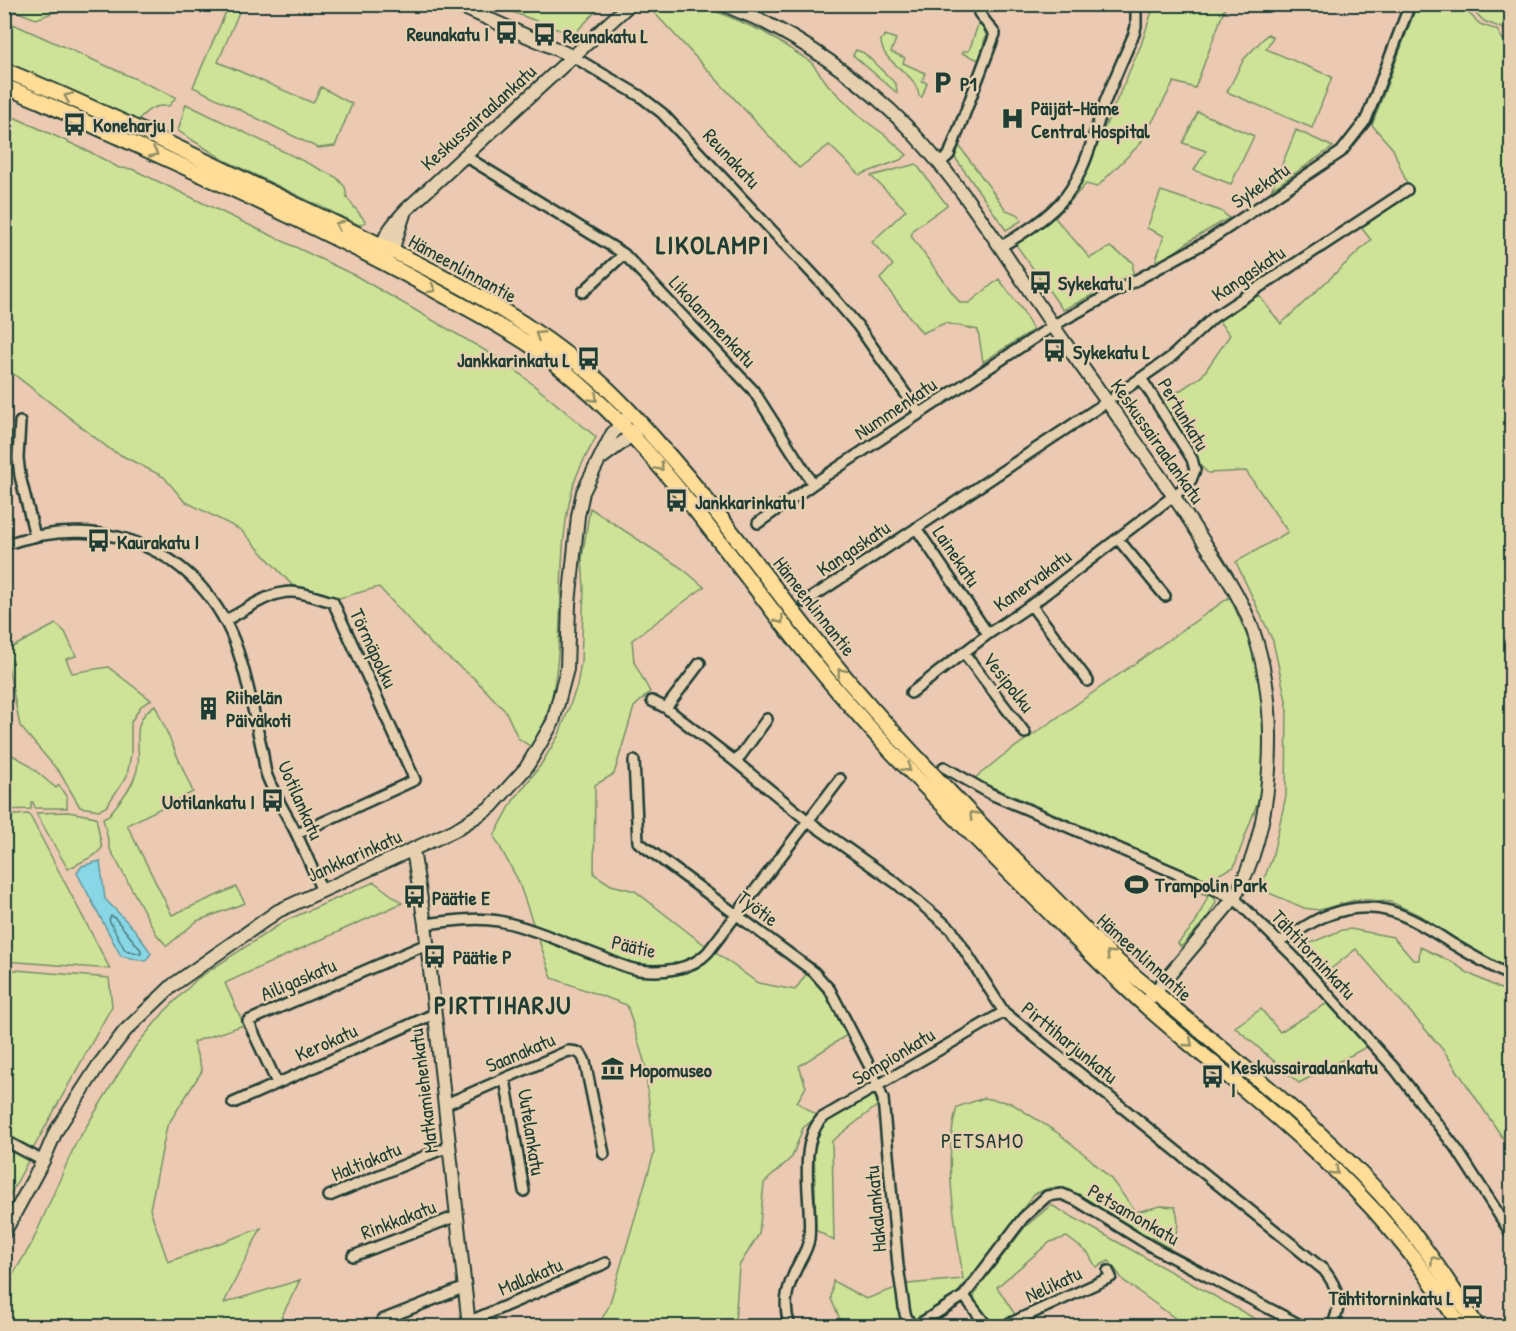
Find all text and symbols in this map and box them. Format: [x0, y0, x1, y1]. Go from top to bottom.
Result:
place label: Reunakatu I [407, 20, 489, 47]
bus stop icon: Reunakatu I [494, 20, 520, 46]
bus stop icon: Reunakatu L [532, 22, 558, 48]
place label: Reunakatu L [563, 22, 649, 49]
street label: Keskussairaalankatu [414, 58, 542, 176]
parking icon: P1 [929, 70, 955, 96]
place label: P1 [960, 70, 977, 97]
one-way arrow [63, 92, 74, 104]
place label: Päijät-Häme Central Hospital [1031, 94, 1150, 145]
hospital icon: Päijät-Häme Central Hospital [1000, 106, 1026, 132]
bus stop icon: Koneharju I [62, 111, 88, 137]
place label: Koneharju I [93, 111, 174, 138]
street label: Reunakatu [697, 122, 767, 194]
one-way arrow [147, 146, 158, 158]
street label: Sykekatu [1226, 156, 1294, 214]
one-way arrow [335, 221, 346, 233]
street label: Hämeenlinnantie [404, 227, 522, 309]
district label: LIKOLAMPI [656, 227, 770, 262]
street label: Kangaskatu [1206, 239, 1290, 307]
street label: Likolammenkatu [663, 269, 763, 373]
bus stop icon: Sykekatu I [1027, 269, 1053, 295]
place label: Sykekatu I [1058, 269, 1132, 297]
one-way arrow [426, 282, 436, 293]
one-way arrow [534, 331, 545, 342]
bus stop icon: Sykekatu L [1042, 338, 1068, 364]
place label: Sykekatu L [1073, 338, 1151, 366]
place label: Jankkarinkatu L [457, 346, 571, 373]
bus stop icon: Jankkarinkatu L [575, 346, 601, 372]
street label: Nummenkatu [849, 371, 941, 445]
street label: Keskussairaalankatu [1105, 373, 1211, 509]
street label: Pertunkatu [1152, 373, 1216, 455]
one-way arrow [587, 390, 598, 401]
one-way arrow [652, 460, 663, 471]
bus stop icon: Jankkarinkatu I [664, 488, 690, 514]
place label: Jankkarinkatu I [695, 488, 805, 515]
street label: Kangaskatu [811, 514, 895, 582]
street label: Lainekatu [927, 520, 987, 592]
bus stop icon: Kaurakatu I [86, 528, 112, 554]
place label: Kaurakatu I [117, 528, 199, 555]
street label: Kanervakatu [988, 543, 1076, 617]
street label: Hämeenlinnantie [767, 550, 863, 662]
street label: Törmäpolku [344, 604, 404, 692]
one-way arrow [773, 613, 784, 624]
street label: Vesipolku [977, 646, 1041, 718]
one-way arrow [838, 668, 849, 679]
place label: Riihelän Päiväkoti [226, 683, 292, 733]
building icon: Riihelän Päiväkoti [195, 695, 221, 721]
street label: Uotilankatu [272, 756, 330, 844]
one-way arrow [900, 761, 911, 771]
place label: Uotilankatu I [162, 788, 255, 815]
bus stop icon: Uotilankatu I [260, 788, 286, 814]
one-way arrow [970, 812, 981, 823]
street label: Jankkarinkatu [302, 822, 406, 888]
sports icon: Trampolin Park [1124, 871, 1150, 897]
place label: Trampolin Park [1154, 871, 1268, 899]
bus stop icon: Päätie E [401, 884, 427, 910]
place label: Päätie E [432, 884, 490, 911]
street label: Työtie [732, 884, 784, 932]
street label: Tähtitorninkatu [1266, 903, 1362, 1005]
street label: Hämeenlinnantie [1091, 907, 1199, 1007]
street label: Päätie [609, 928, 659, 964]
bus stop icon: Päätie P [422, 943, 448, 969]
place label: Päätie P [453, 943, 512, 970]
street label: Ailigaskatu [256, 951, 340, 1007]
one-way arrow [1106, 951, 1117, 962]
district label: PIRTTIHARJU [434, 987, 572, 1022]
street label: Pirttiharjunkatu [1016, 995, 1124, 1089]
street label: Kerokatu [291, 1016, 361, 1068]
street label: Sompionkatu [847, 1021, 939, 1091]
street label: Saanakatu [481, 1025, 559, 1079]
street label: Matkamiehenkatu [402, 1027, 444, 1155]
one-way arrow [1182, 1036, 1193, 1047]
place label: Keskussairaalankatu I [1231, 1053, 1379, 1103]
museum icon: Mopomuseo [599, 1056, 625, 1082]
place label: Mopomuseo [630, 1056, 712, 1084]
bus stop icon: Keskussairaalankatu I [1200, 1064, 1226, 1090]
street label: Uutelankatu [512, 1087, 552, 1177]
district label: PETSAMO [941, 1126, 1025, 1155]
street label: Haltiakatu [327, 1135, 405, 1187]
one-way arrow [1329, 1164, 1339, 1175]
street label: Hakalankatu [858, 1165, 892, 1253]
street label: Petsamonkatu [1083, 1177, 1185, 1251]
street label: Rinkkakatu [357, 1192, 439, 1246]
street label: Mallakatu [494, 1250, 566, 1302]
one-way arrow [1430, 1255, 1441, 1266]
street label: Nelikatu [1020, 1259, 1086, 1309]
place label: Tähtitorninkatu L [1328, 1284, 1455, 1311]
bus stop icon: Tähtitorninkatu L [1459, 1284, 1485, 1310]

